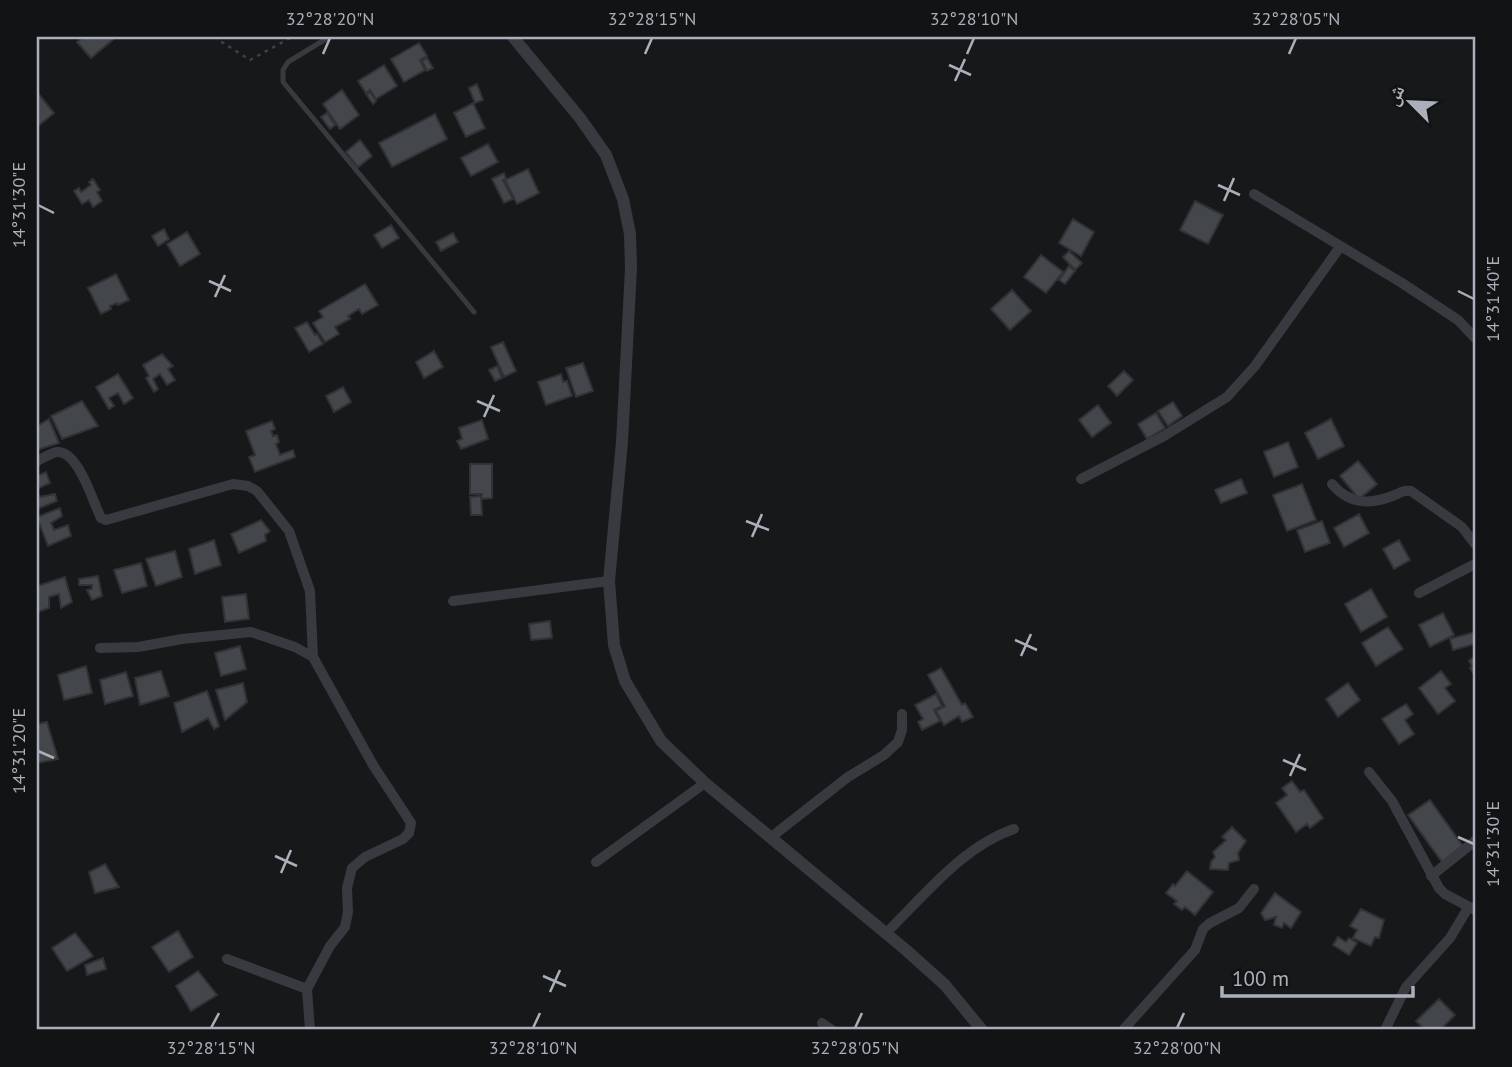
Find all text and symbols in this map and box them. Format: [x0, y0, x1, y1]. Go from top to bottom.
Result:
text: 32°28'20"N [286, 7, 374, 30]
text: 32°28'15"N [608, 7, 696, 30]
text: 32°28'10"N [930, 7, 1018, 30]
text: 32°28'05"N [1252, 7, 1340, 30]
north arrow [1376, 66, 1446, 136]
text: ش [1379, 81, 1410, 109]
text: 14°31'30"E [7, 162, 30, 248]
text: 14°31'40"E [1481, 256, 1504, 342]
text: 14°31'20"E [7, 708, 30, 794]
text: 14°31'30"E [1481, 801, 1504, 887]
scale bar [1222, 955, 1412, 999]
text: 100 m [1232, 965, 1289, 992]
text: 32°28'15"N [167, 1036, 255, 1059]
text: 32°28'10"N [489, 1036, 577, 1059]
text: 32°28'05"N [811, 1036, 899, 1059]
text: 32°28'00"N [1133, 1036, 1221, 1059]

